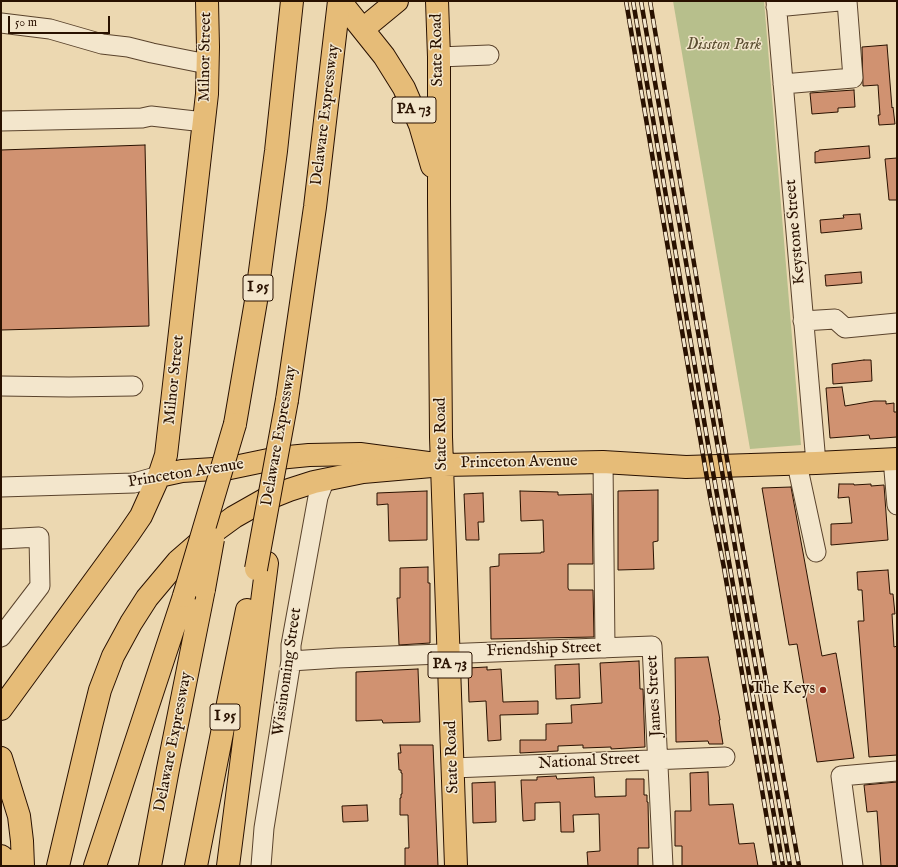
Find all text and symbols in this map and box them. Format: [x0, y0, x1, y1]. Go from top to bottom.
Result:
scale bar [10, 8, 112, 34]
street label: Milnor Street [196, 12, 216, 102]
street label: State Road [428, 13, 448, 87]
text: 50 m [15, 15, 37, 30]
park label: Disston Park [687, 36, 761, 56]
street label: Delaware Expressway [308, 43, 344, 187]
road number: PA 73 [392, 97, 436, 123]
street label: Keystone Street [782, 179, 810, 285]
road number: I 95 [243, 275, 273, 301]
street label: Milnor Street [161, 334, 189, 426]
street label: Delaware Expressway [258, 364, 302, 508]
street label: State Road [432, 397, 452, 471]
street label: Princeton Avenue [460, 452, 578, 474]
street label: Princeton Avenue [127, 455, 245, 493]
street label: Wissinoming Street [269, 607, 307, 737]
street label: Friendship Street [486, 638, 602, 662]
road number: PA 73 [428, 652, 472, 678]
street label: James Street [643, 655, 667, 737]
street label: Delaware Expressway [151, 670, 197, 814]
place label: The Keys [752, 680, 815, 700]
marker: The Keys [818, 685, 828, 695]
road number: I 95 [210, 704, 240, 730]
street label: State Road [442, 720, 464, 794]
street label: National Street [538, 750, 640, 774]

